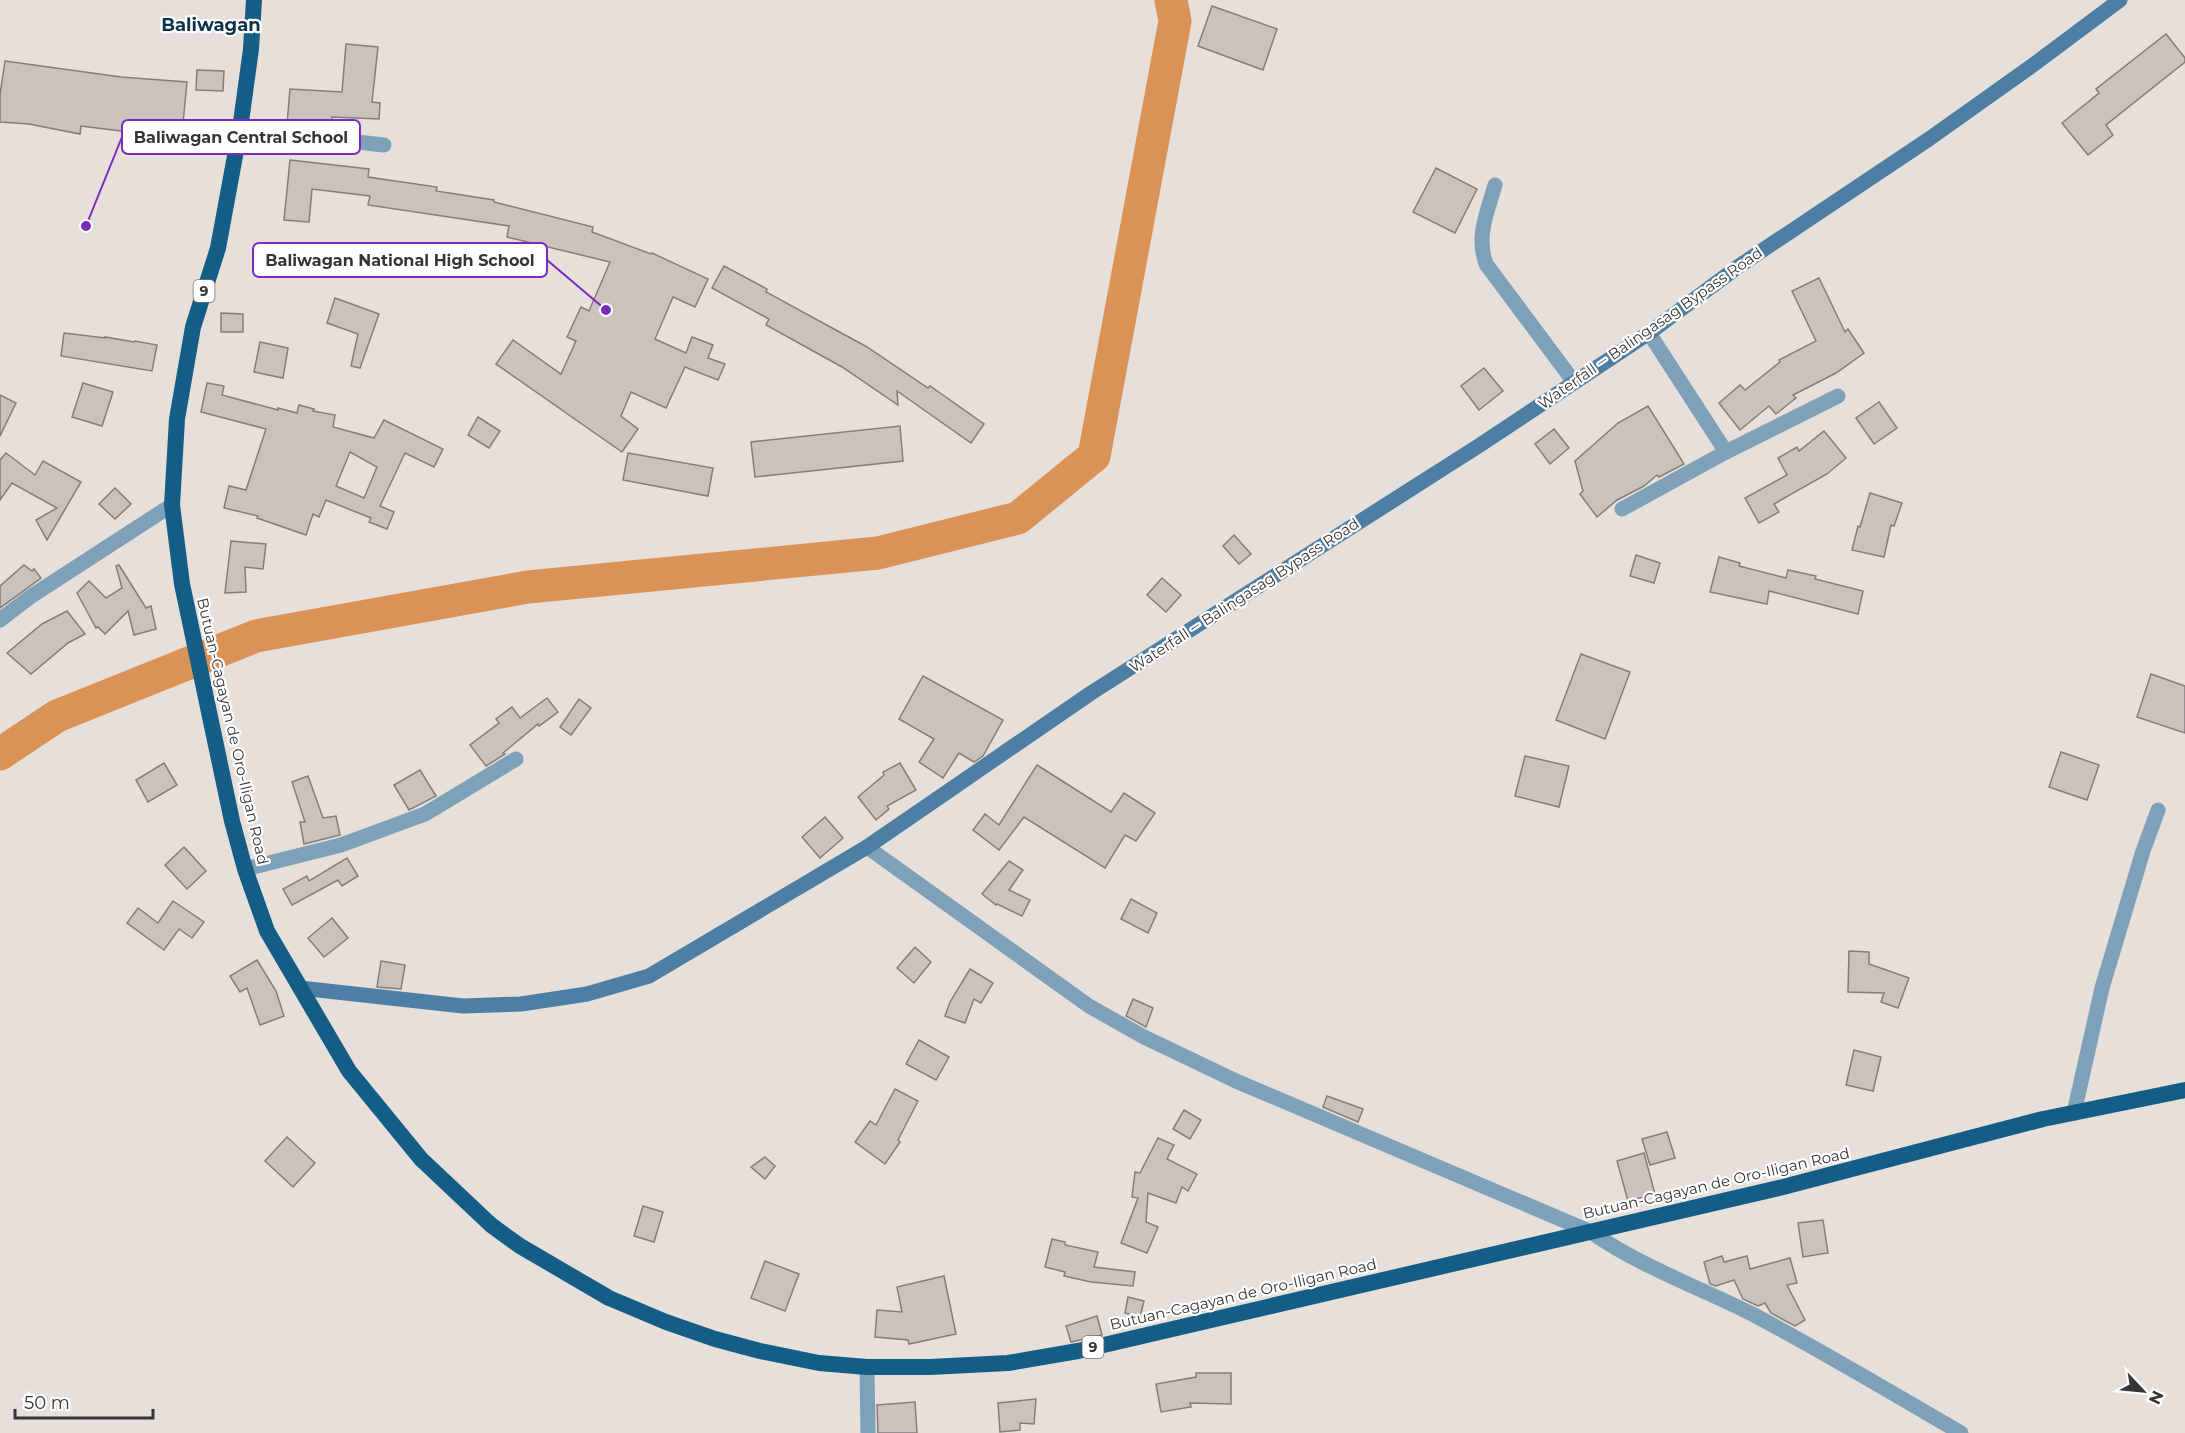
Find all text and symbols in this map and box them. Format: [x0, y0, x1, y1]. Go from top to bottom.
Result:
district label: Baliwagan [161, 14, 261, 36]
callout: Baliwagan Central School [122, 120, 360, 154]
text: Baliwagan Central School [134, 128, 348, 147]
callout: Baliwagan National High School [253, 243, 547, 277]
street label: Waterfall ‒ Balingasag Bypass Road [1534, 243, 1766, 413]
text: Baliwagan National High School [265, 251, 535, 270]
road number: 9 [194, 280, 214, 302]
street label: Waterfall ‒ Balingasag Bypass Road [1126, 514, 1362, 676]
street label: Butuan-Cagayan de Oro-Iligan Road [193, 596, 273, 866]
street label: Butuan-Cagayan de Oro-Iligan Road [1581, 1143, 1851, 1223]
street label: Butuan-Cagayan de Oro-Iligan Road [1108, 1254, 1378, 1334]
road number: 9 [1082, 1336, 1104, 1358]
north arrow [2113, 1361, 2173, 1421]
scale bar [15, 1382, 153, 1420]
text: N [2145, 1387, 2167, 1407]
text: 50 m [24, 1392, 70, 1414]

